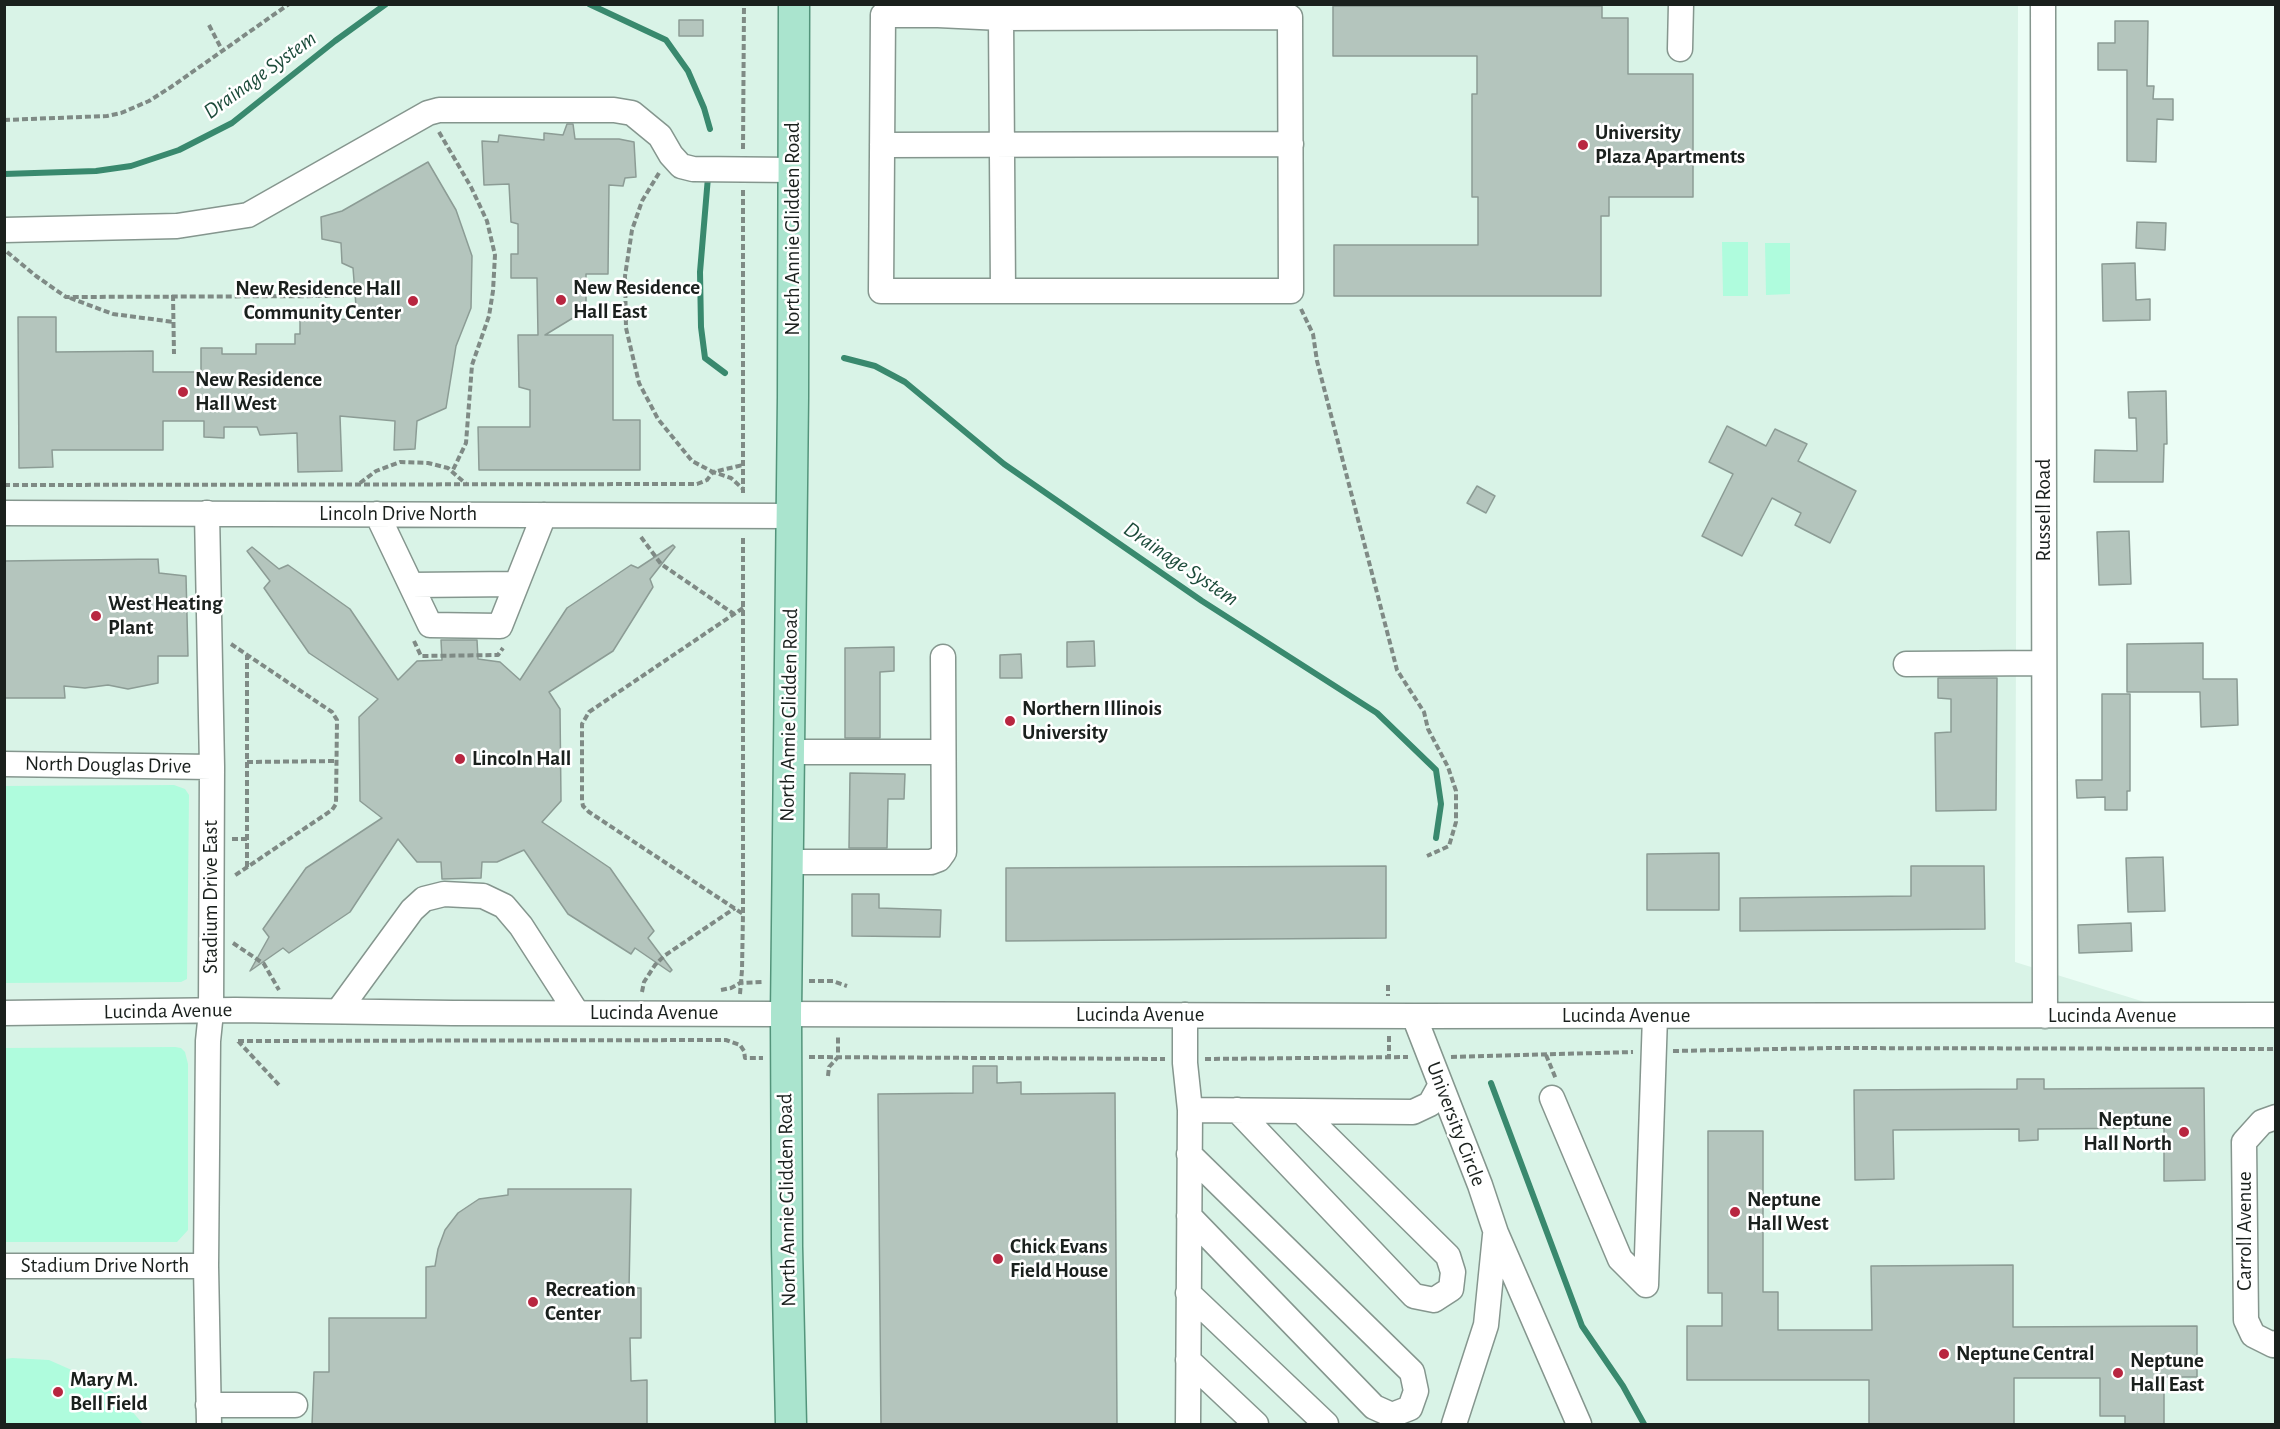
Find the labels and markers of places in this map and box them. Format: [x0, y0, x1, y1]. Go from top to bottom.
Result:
place label: University Plaza Apartments [1595, 120, 1745, 170]
marker: University Plaza Apartments [1576, 138, 1590, 152]
place label: New Residence Hall East [573, 275, 700, 325]
place label: New Residence Hall Community Center [235, 276, 401, 326]
marker: New Residence Hall East [554, 293, 568, 307]
marker: New Residence Hall Community Center [406, 294, 420, 308]
place label: New Residence Hall West [195, 367, 322, 417]
marker: New Residence Hall West [176, 385, 190, 399]
place label: West Heating Plant [108, 591, 223, 641]
marker: West Heating Plant [89, 609, 103, 623]
place label: Northern Illinois University [1022, 696, 1162, 746]
marker: Northern Illinois University [1003, 714, 1017, 728]
place label: Lincoln Hall [472, 746, 571, 772]
marker: Lincoln Hall [453, 752, 467, 766]
place label: Neptune Hall North [2083, 1107, 2172, 1157]
marker: Neptune Hall North [2177, 1125, 2191, 1139]
place label: Neptune Hall West [1747, 1187, 1829, 1237]
marker: Neptune Hall West [1728, 1205, 1742, 1219]
place label: Chick Evans Field House [1010, 1234, 1108, 1284]
marker: Chick Evans Field House [991, 1252, 1005, 1266]
place label: Recreation Center [545, 1277, 636, 1327]
marker: Recreation Center [526, 1295, 540, 1309]
place label: Neptune Central [1956, 1341, 2094, 1367]
marker: Neptune Central [1937, 1347, 1951, 1361]
place label: Neptune Hall East [2130, 1348, 2204, 1398]
marker: Neptune Hall East [2111, 1366, 2125, 1380]
place label: Mary M. Bell Field [70, 1367, 148, 1417]
marker: Mary M. Bell Field [51, 1385, 65, 1399]

